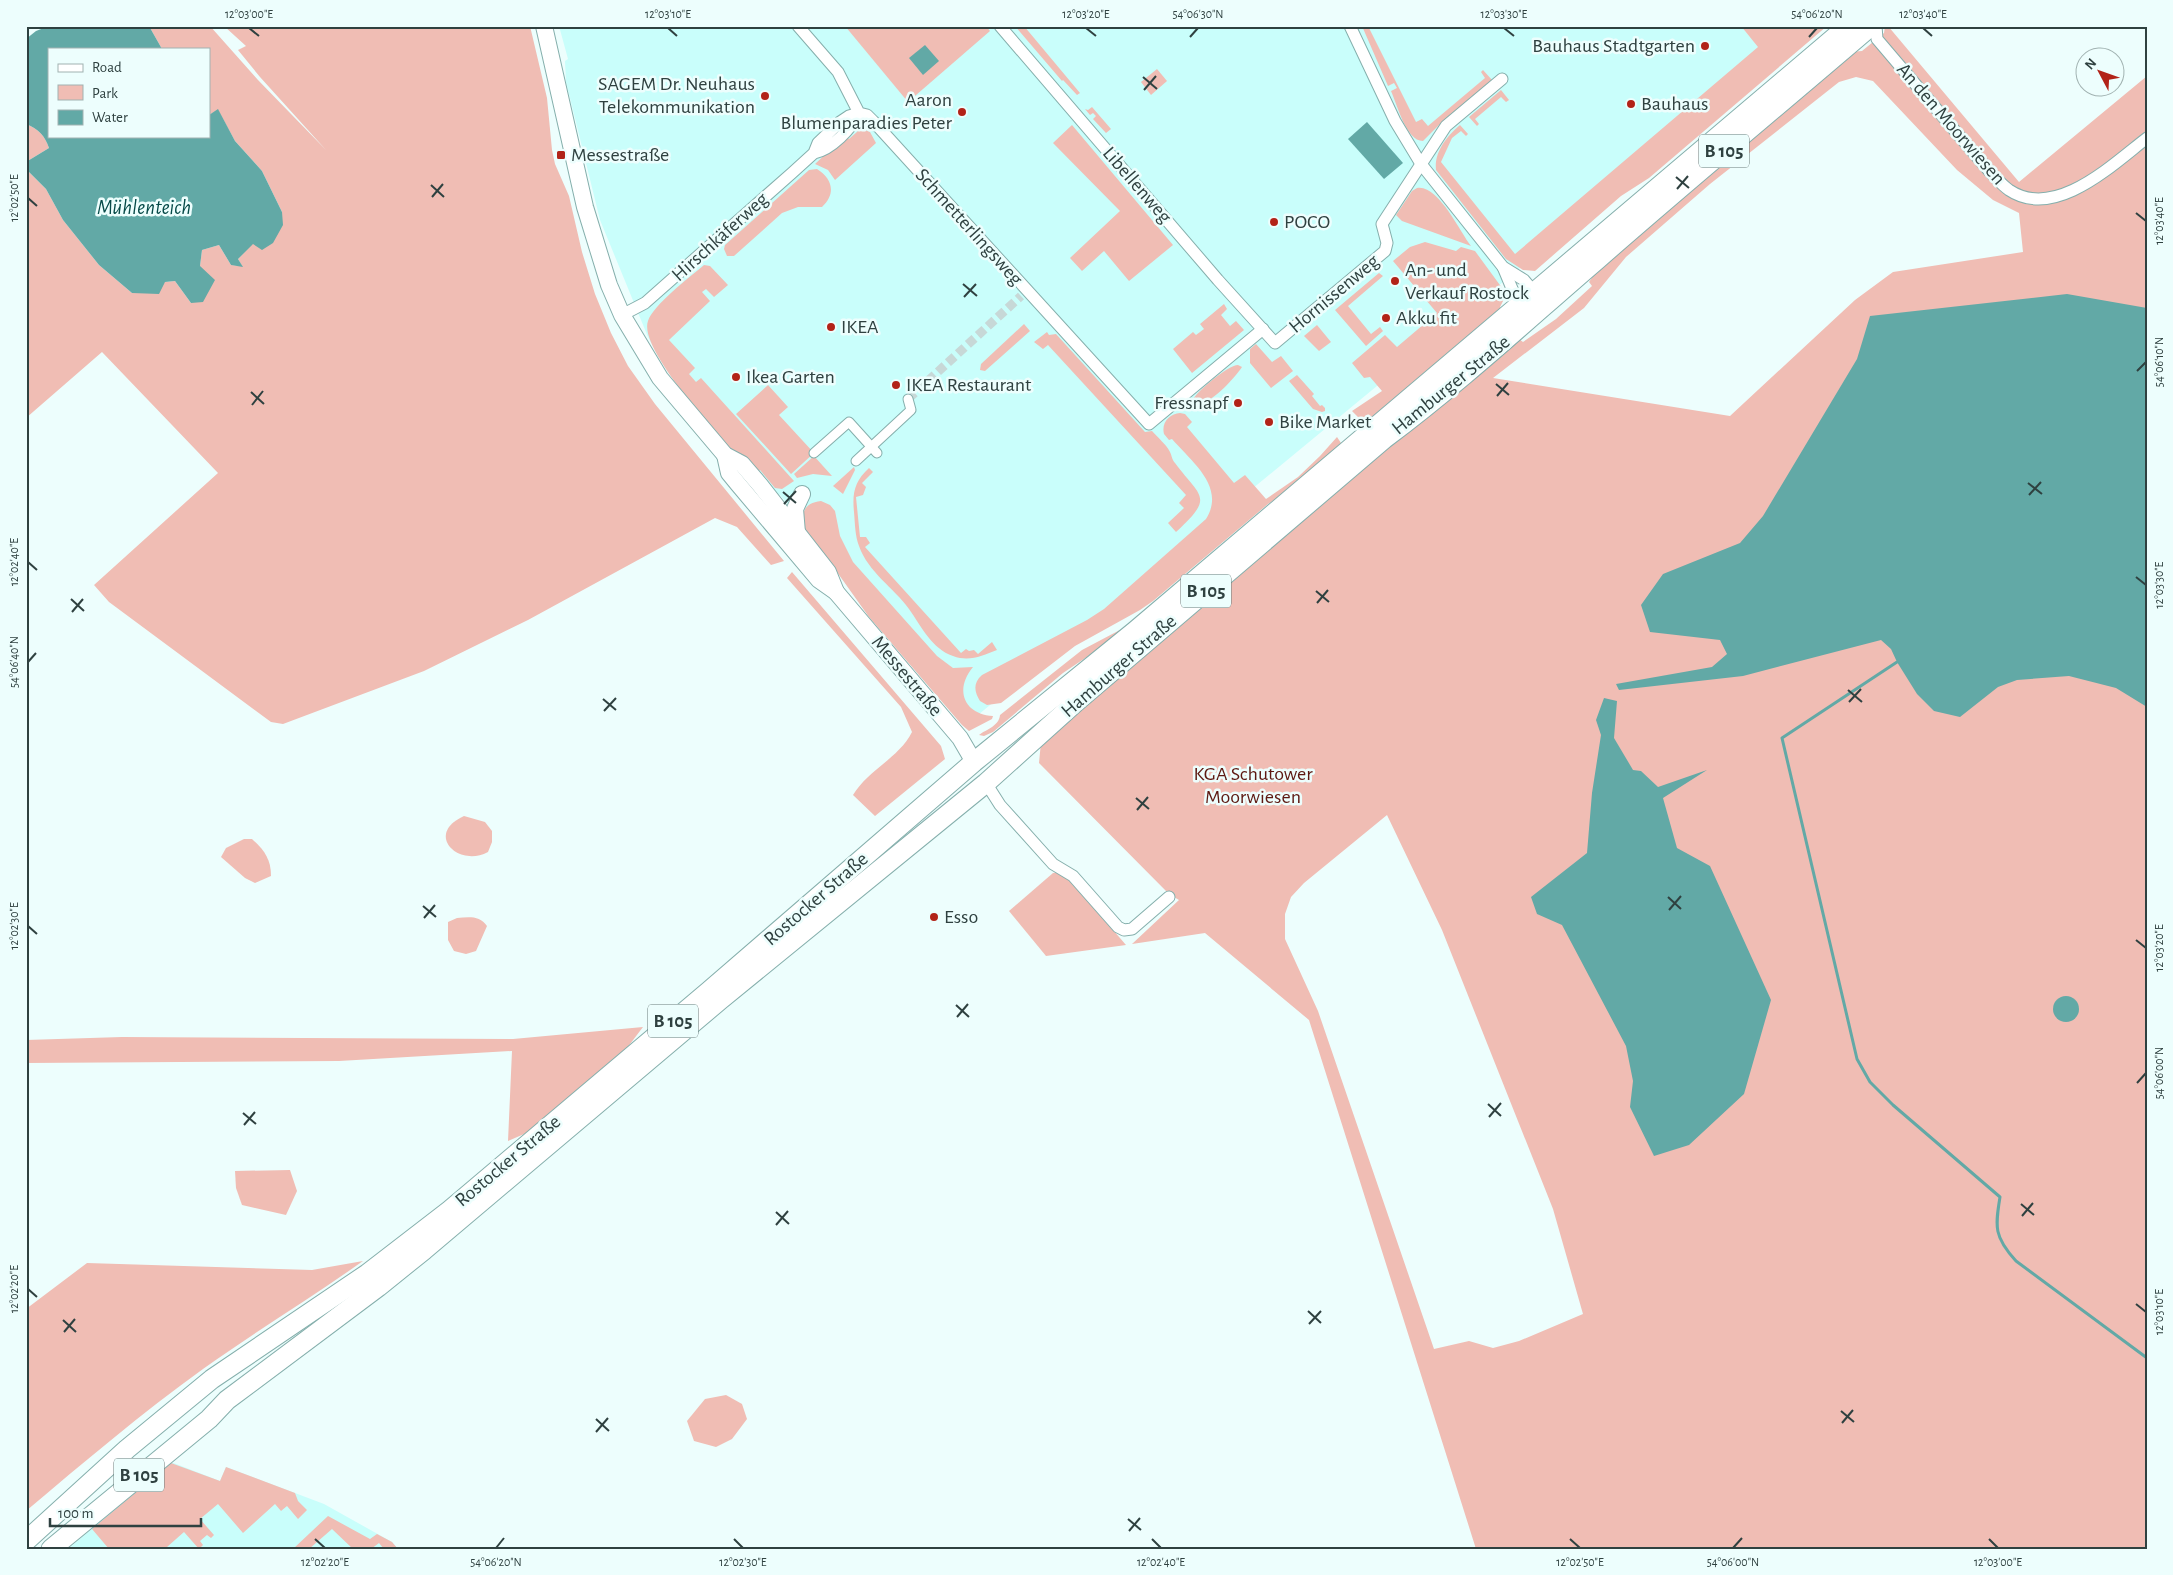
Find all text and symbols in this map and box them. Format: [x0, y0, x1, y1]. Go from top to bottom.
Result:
text: 12°03'00"E [225, 8, 273, 20]
text: 12°03'10"E [645, 8, 691, 20]
text: 12°03'20"E [1062, 8, 1110, 20]
text: 54°06'30"N [1172, 8, 1224, 20]
text: 12°03'30"E [1481, 8, 1528, 20]
text: 54°06'20"N [1791, 8, 1843, 20]
text: 12°03'40"E [1899, 8, 1947, 20]
place label: Bauhaus Stadtgarten [1532, 36, 1695, 56]
marker: Bauhaus Stadtgarten [1699, 40, 1711, 52]
legend [48, 48, 210, 138]
north arrow [2076, 48, 2126, 98]
text: N [2082, 56, 2099, 72]
street label: An den Moorwiesen [1893, 59, 2009, 189]
text: Road [92, 60, 122, 75]
place label: SAGEM Dr. Neuhaus Telekommunikation [598, 74, 755, 117]
text: Park [92, 86, 118, 101]
marker: SAGEM Dr. Neuhaus Telekommunikation [759, 90, 771, 102]
place label: Aaron Blumenparadies Peter [780, 90, 953, 133]
place label: Bauhaus [1641, 94, 1708, 114]
marker: Bauhaus [1625, 98, 1637, 110]
marker: Aaron Blumenparadies Peter [956, 106, 968, 118]
text: Water [92, 110, 128, 125]
road number: B 105 [1699, 134, 1749, 168]
street label: Libellenweg [1099, 143, 1175, 227]
place label: Messestraße [571, 145, 669, 165]
marker: Messestraße [555, 149, 567, 161]
street label: Schmetterlingsweg [912, 165, 1027, 289]
text: 12°02'50"E [8, 174, 20, 222]
street label: Hirschkäferweg [668, 189, 772, 285]
water label: Mühlenteich [97, 197, 191, 218]
text: 12°03'40"E [2153, 197, 2165, 245]
place label: POCO [1284, 212, 1330, 232]
marker: POCO [1268, 216, 1280, 228]
street label: Hornissenweg [1285, 251, 1383, 337]
place label: An- und Verkauf Rostock [1405, 260, 1529, 303]
marker: An- und Verkauf Rostock [1389, 275, 1401, 287]
place label: Akku fit [1396, 308, 1457, 328]
marker: Akku fit [1380, 312, 1392, 324]
place label: IKEA [841, 317, 879, 337]
marker: IKEA [825, 321, 837, 333]
street label: Hamburger Straße [1388, 331, 1514, 439]
text: 54°06'10"N [2153, 337, 2165, 387]
place label: Ikea Garten [746, 367, 835, 387]
marker: Ikea Garten [730, 371, 742, 383]
place label: IKEA Restaurant [906, 375, 1032, 395]
marker: IKEA Restaurant [890, 379, 902, 391]
place label: Fressnapf [1154, 393, 1229, 413]
marker: Fressnapf [1232, 397, 1244, 409]
place label: Bike Market [1279, 412, 1372, 432]
marker: Bike Market [1263, 416, 1275, 428]
text: 12°02'40"E [8, 538, 20, 586]
text: 12°03'30"E [2153, 561, 2165, 608]
road number: B 105 [1181, 574, 1231, 608]
street label: Hamburger Straße [1058, 611, 1180, 721]
street label: Messestraße [868, 632, 946, 720]
text: 54°06'40"N [8, 636, 20, 688]
park label: KGA Schutower Moorwiesen [1193, 764, 1313, 807]
street label: Rostocker Straße [760, 849, 872, 949]
text: 12°02'30"E [8, 902, 20, 950]
place label: Esso [944, 907, 978, 927]
marker: Esso [928, 911, 940, 923]
text: 12°03'20"E [2153, 924, 2165, 972]
road number: B 105 [648, 1004, 698, 1038]
text: 54°06'00"N [2153, 1047, 2165, 1099]
street label: Rostocker Straße [452, 1111, 564, 1211]
text: 12°02'20"E [8, 1265, 20, 1313]
text: 12°03'10"E [2153, 1289, 2165, 1335]
road number: B 105 [114, 1458, 164, 1492]
scale bar [50, 1495, 201, 1527]
text: 100 m [58, 1506, 93, 1521]
text: 12°02'20"E [301, 1556, 349, 1568]
text: 54°06'20"N [470, 1556, 522, 1568]
text: 12°02'30"E [719, 1556, 767, 1568]
text: 12°02'40"E [1137, 1556, 1185, 1568]
text: 12°02'50"E [1556, 1556, 1604, 1568]
text: 54°06'00"N [1707, 1556, 1759, 1568]
text: 12°03'00"E [1974, 1556, 2022, 1568]

